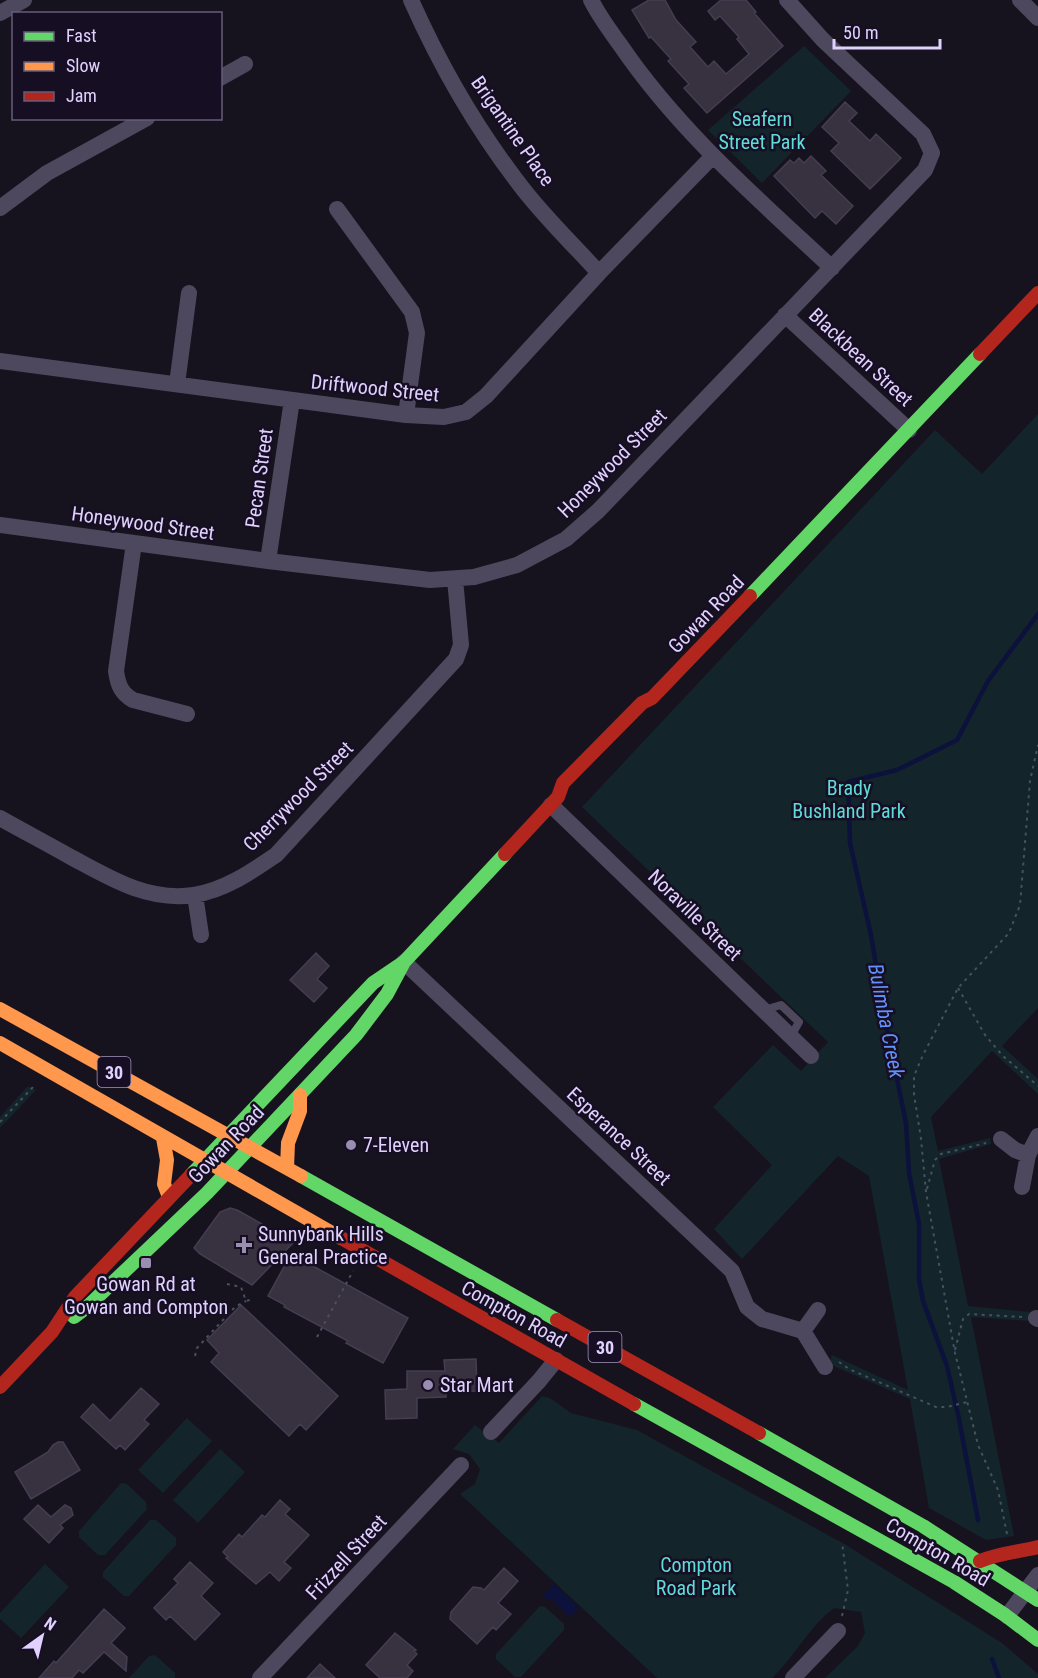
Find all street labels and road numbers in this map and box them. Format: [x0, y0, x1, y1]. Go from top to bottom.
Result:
street label: Brigantine Place [466, 71, 560, 191]
street label: Blackbean Street [804, 303, 918, 411]
street label: Driftwood Street [310, 369, 440, 407]
street label: Honeywood Street [553, 403, 672, 522]
street label: Pecan Street [240, 427, 278, 529]
street label: Honeywood Street [70, 501, 216, 545]
street label: Gowan Road [663, 570, 749, 658]
street label: Cherrywood Street [238, 736, 358, 856]
street label: Noraville Street [643, 864, 747, 966]
road number: 30 [98, 1057, 130, 1087]
street label: Esperance Street [562, 1082, 676, 1190]
street label: Gowan Road [183, 1100, 269, 1188]
street label: Compton Road [457, 1275, 571, 1353]
road number: 30 [588, 1332, 622, 1362]
street label: Frizzell Street [301, 1509, 391, 1604]
street label: Compton Road [882, 1512, 994, 1592]

